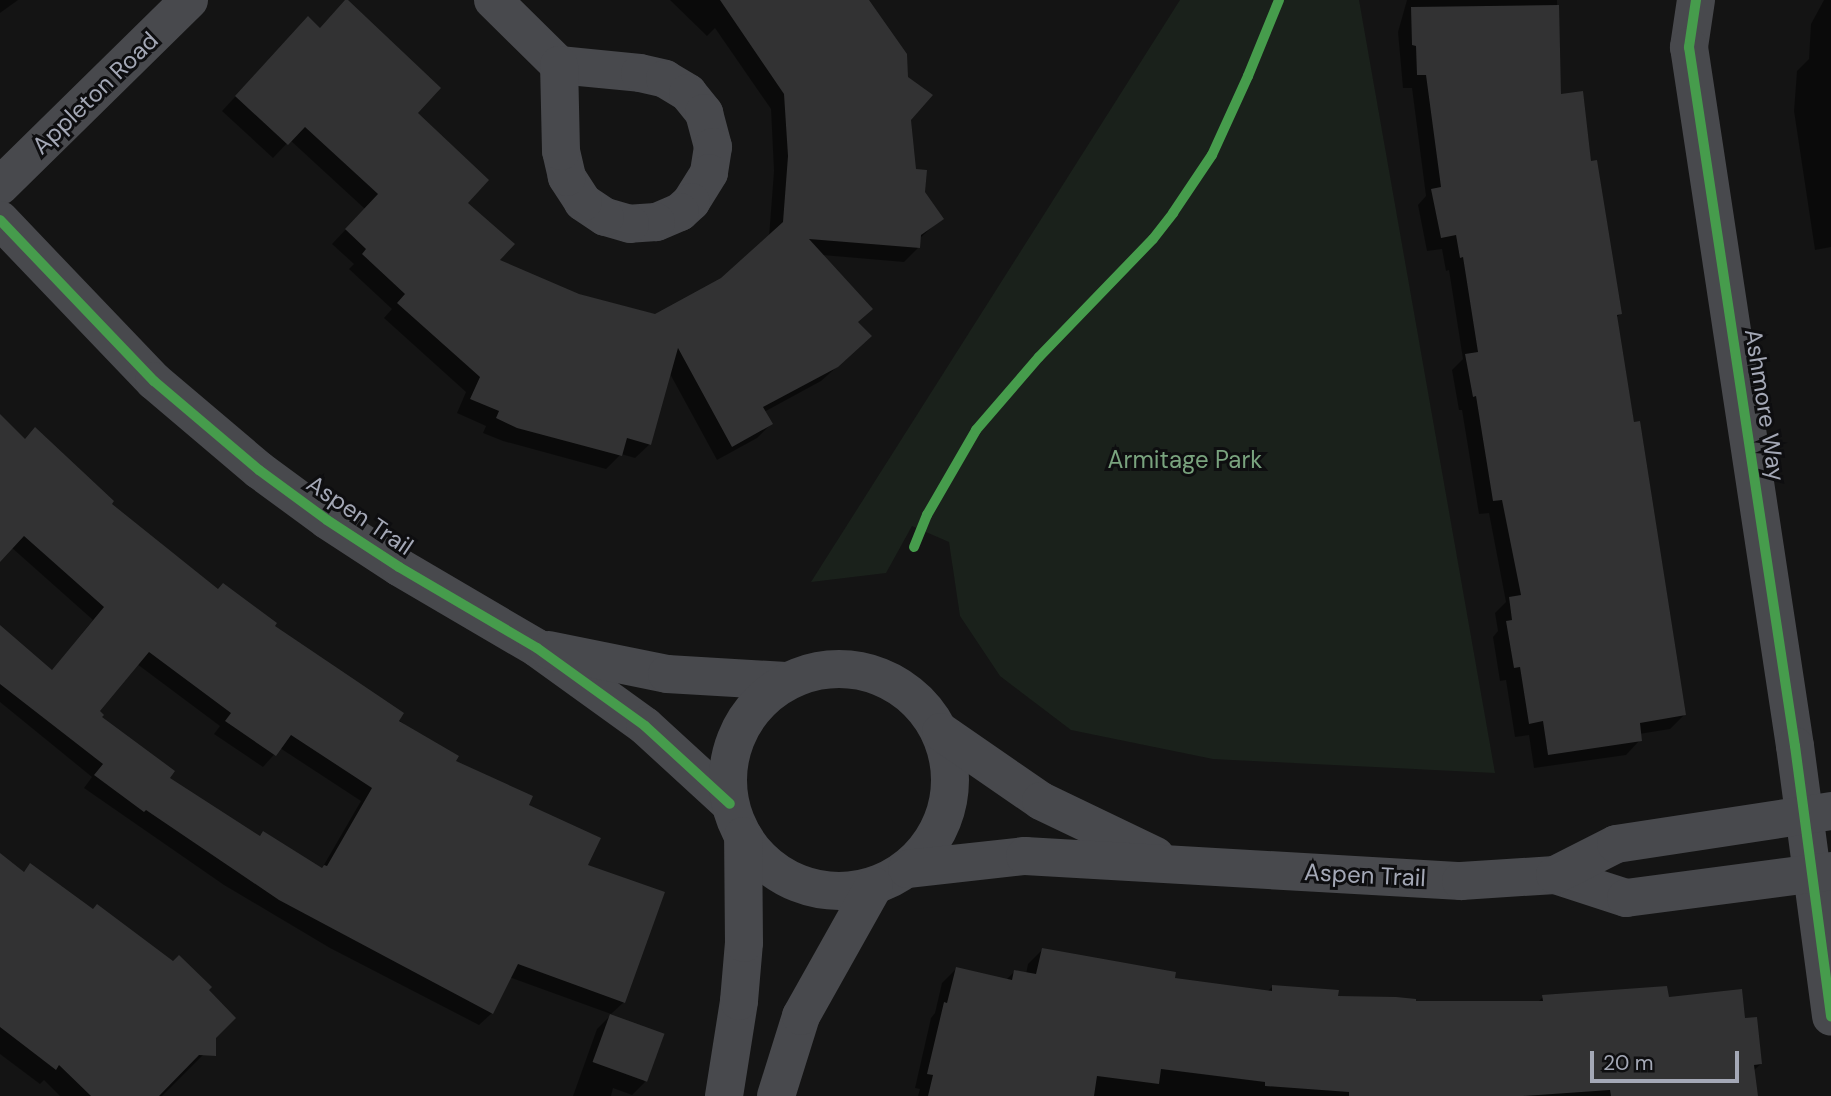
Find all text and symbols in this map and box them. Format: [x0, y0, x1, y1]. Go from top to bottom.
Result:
street label: Appleton Road [26, 26, 164, 160]
street label: Ashmore Way [1739, 327, 1791, 483]
park label: Armitage Park [1108, 446, 1262, 474]
street label: Aspen Trail [301, 469, 419, 561]
street label: Aspen Trail [1303, 857, 1427, 893]
scale bar [1593, 1036, 1742, 1080]
text: 20 m [1603, 1049, 1654, 1077]

